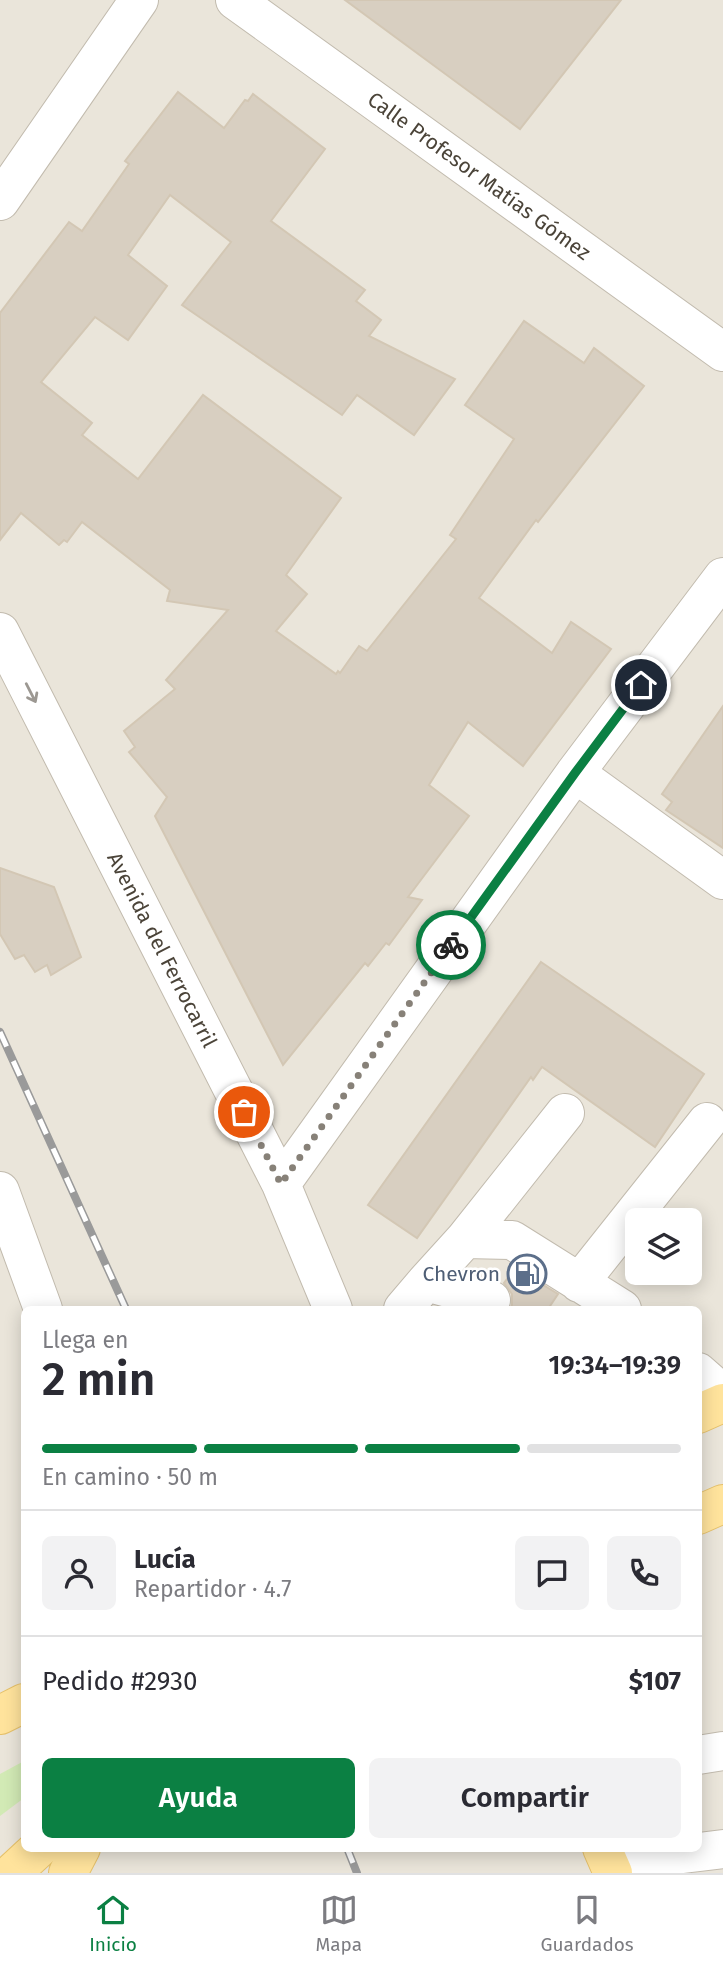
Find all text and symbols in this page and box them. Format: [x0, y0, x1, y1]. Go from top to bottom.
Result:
street label: Calle Profesor Matías Gómez [362, 86, 596, 266]
pin [611, 655, 671, 715]
icon: home [622, 666, 660, 704]
one-way arrow [24, 682, 38, 703]
street label: Avenida del Ferrocarril [101, 848, 223, 1052]
courier [416, 910, 486, 980]
icon: bike [432, 926, 470, 964]
pin [214, 1082, 274, 1142]
icon: bag [225, 1093, 263, 1131]
map controls [625, 1208, 702, 1285]
button: layers [625, 1208, 702, 1285]
fuel station icon: Chevron [506, 1253, 548, 1295]
place label: Chevron [422, 1261, 500, 1287]
text: Llega en [42, 1326, 128, 1354]
text: 19:34–19:39 [548, 1350, 681, 1381]
text: 2 min [42, 1352, 155, 1407]
text: En camino · 50 m [42, 1463, 218, 1491]
button: person [42, 1536, 116, 1610]
button: chat [515, 1536, 589, 1610]
button: phone [607, 1536, 681, 1610]
text: Lucía [134, 1544, 196, 1575]
text: Repartidor · 4.7 [134, 1575, 291, 1603]
text: Pedido #2930 [42, 1666, 197, 1697]
text: $107 [629, 1666, 681, 1697]
button: Ayuda [42, 1758, 355, 1838]
button: Compartir [369, 1758, 681, 1838]
tab: Inicio [89, 1891, 137, 1956]
tab: Mapa [315, 1891, 362, 1956]
tab: Guardados [541, 1891, 634, 1956]

